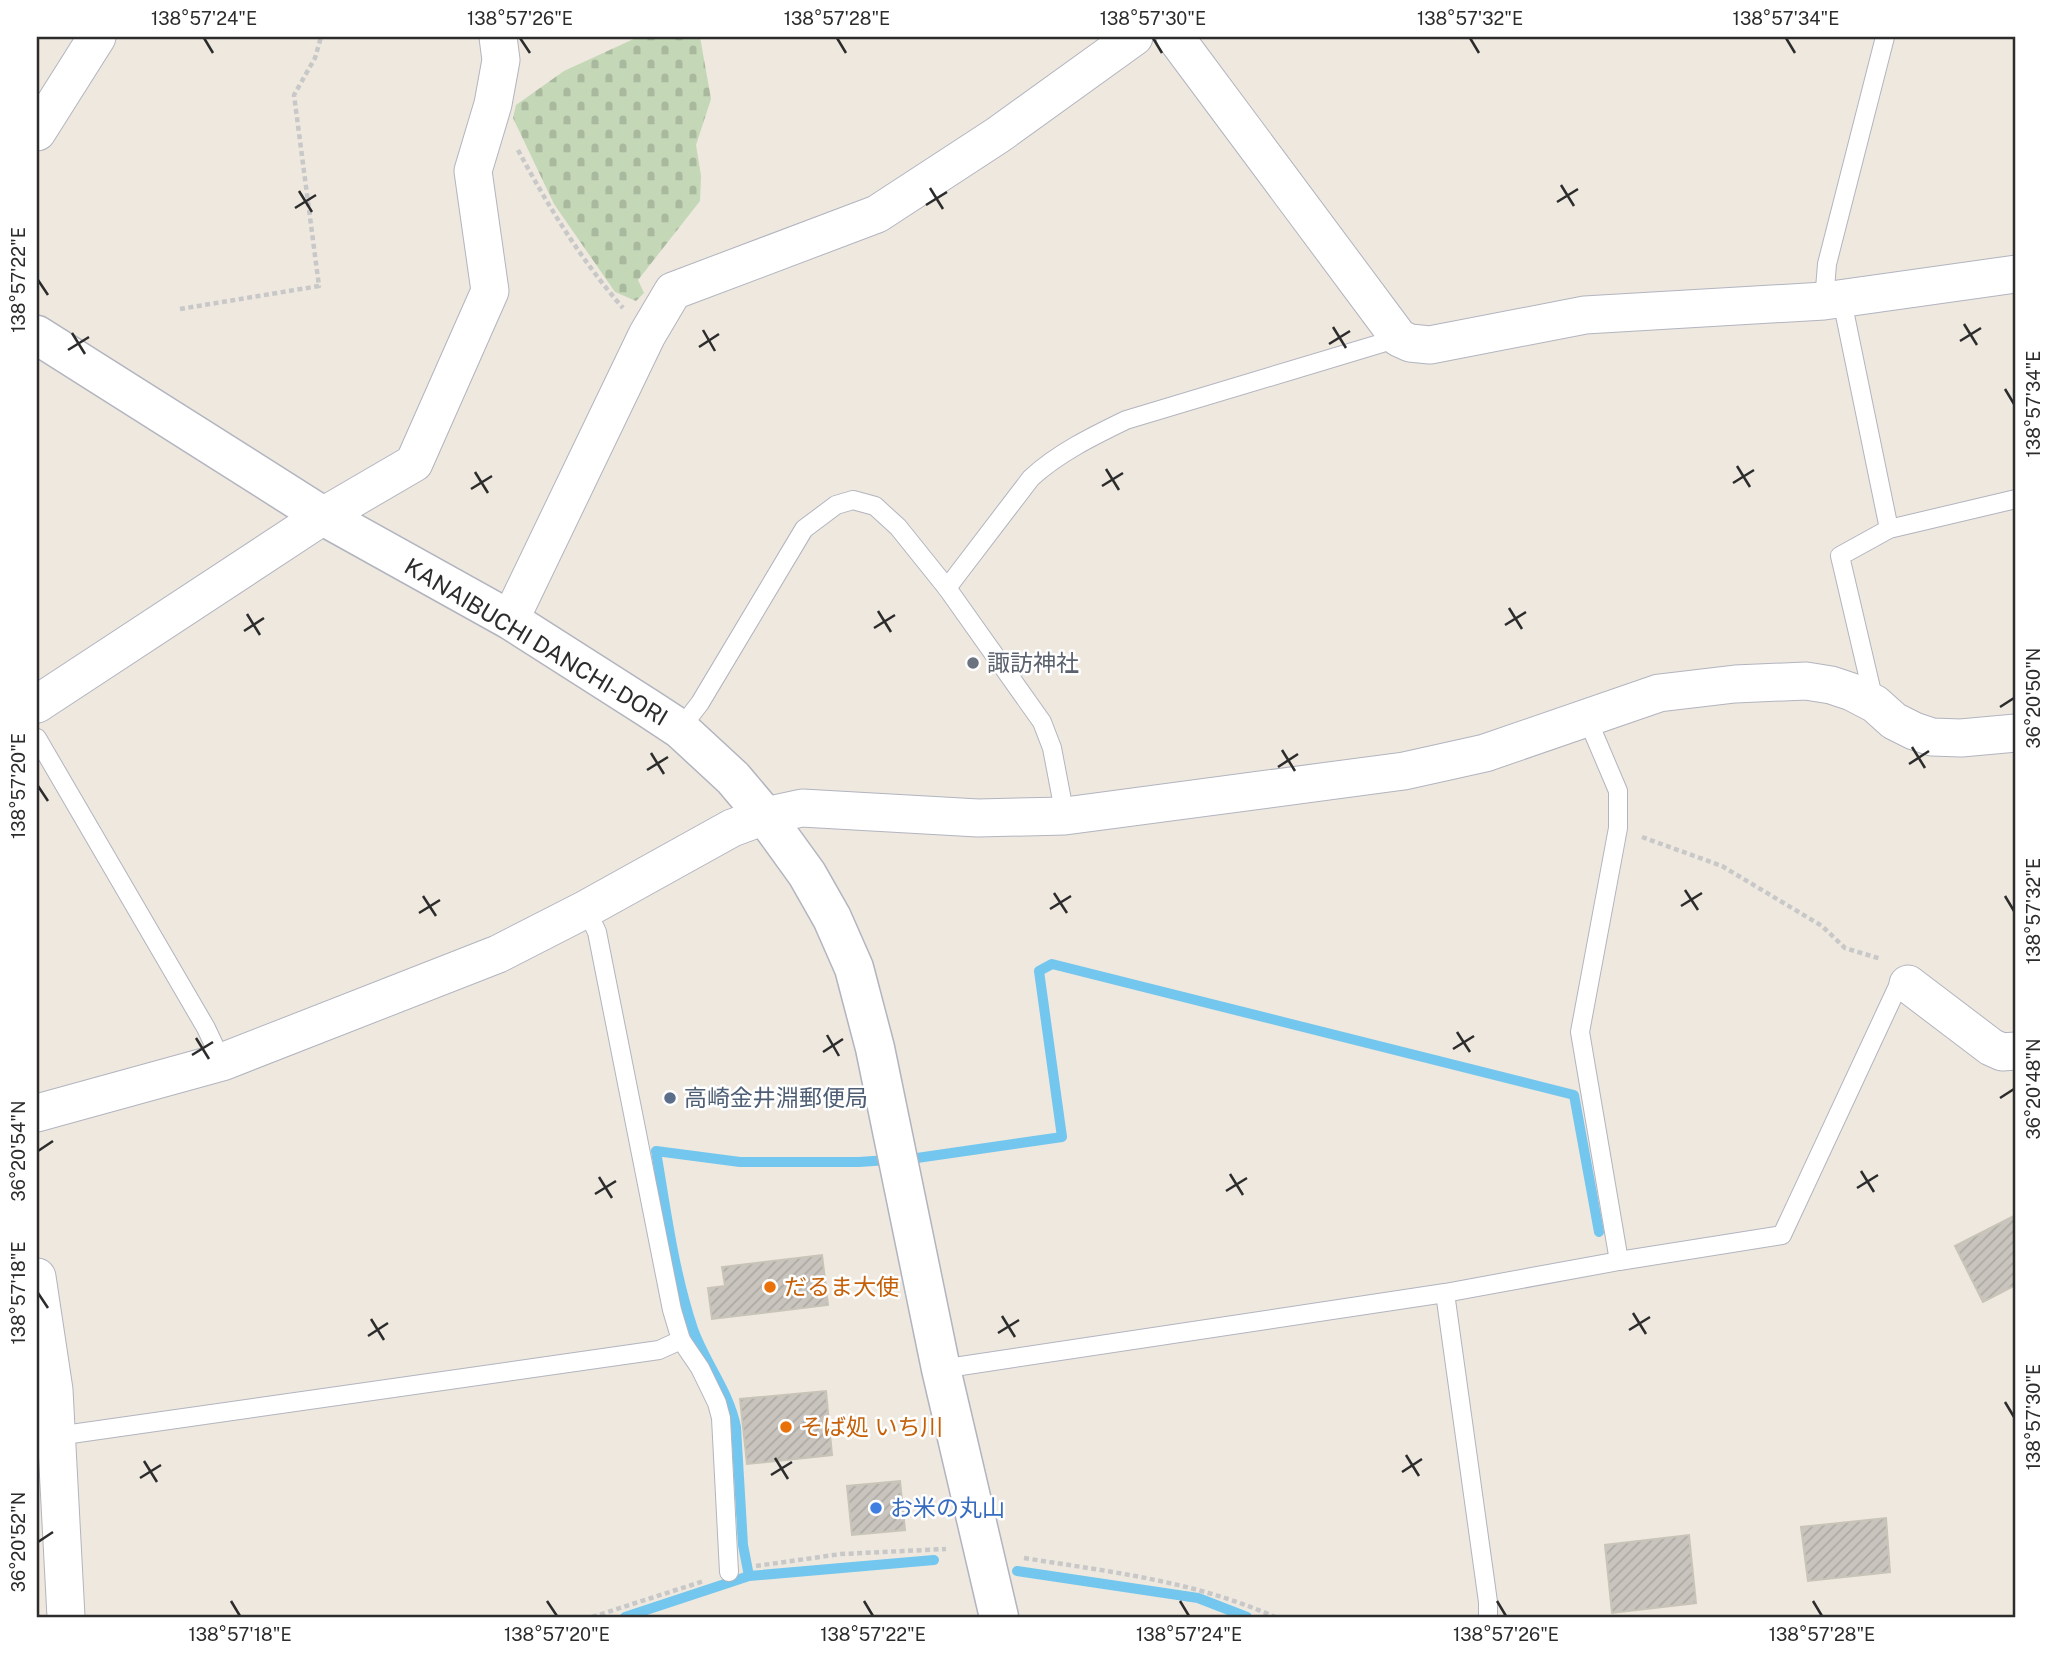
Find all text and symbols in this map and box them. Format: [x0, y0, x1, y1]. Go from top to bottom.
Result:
text: 138°57'24"E [151, 8, 257, 29]
text: 138°57'26"E [467, 8, 573, 29]
text: 138°57'28"E [784, 8, 890, 29]
text: 138°57'30"E [1100, 8, 1206, 29]
text: 138°57'32"E [1417, 8, 1523, 29]
text: 138°57'34"E [1733, 8, 1839, 29]
text: 138°57'22"E [8, 227, 29, 333]
text: 138°57'34"E [2023, 351, 2044, 457]
street label: KANAIBUCHI DANCHI-DORI [400, 552, 673, 731]
text: 36°20'50"N [2023, 648, 2044, 748]
place label: 諏訪神社 [987, 649, 1079, 676]
marker: 諏訪神社 [965, 655, 981, 671]
text: 138°57'20"E [8, 733, 29, 839]
text: 138°57'32"E [2023, 858, 2044, 964]
text: 36°20'48"N [2023, 1038, 2044, 1140]
place label: 高崎金井淵郵便局 [684, 1084, 868, 1111]
marker: 高崎金井淵郵便局 [662, 1090, 678, 1106]
text: 36°20'54"N [8, 1100, 29, 1202]
text: 138°57'18"E [8, 1241, 29, 1345]
place label: だるま大使 [784, 1273, 899, 1300]
marker: だるま大使 [762, 1279, 778, 1295]
text: 138°57'30"E [2023, 1364, 2044, 1470]
place label: そば処 いち川 [800, 1413, 944, 1440]
marker: そば処 いち川 [778, 1419, 794, 1435]
text: 36°20'52"N [8, 1492, 29, 1592]
place label: お米の丸山 [890, 1494, 1005, 1521]
marker: お米の丸山 [868, 1500, 884, 1516]
text: 138°57'18"E [188, 1624, 292, 1645]
text: 138°57'20"E [504, 1624, 610, 1645]
text: 138°57'22"E [820, 1624, 926, 1645]
text: 138°57'24"E [1136, 1624, 1242, 1645]
text: 138°57'26"E [1453, 1624, 1559, 1645]
text: 138°57'28"E [1769, 1624, 1875, 1645]

